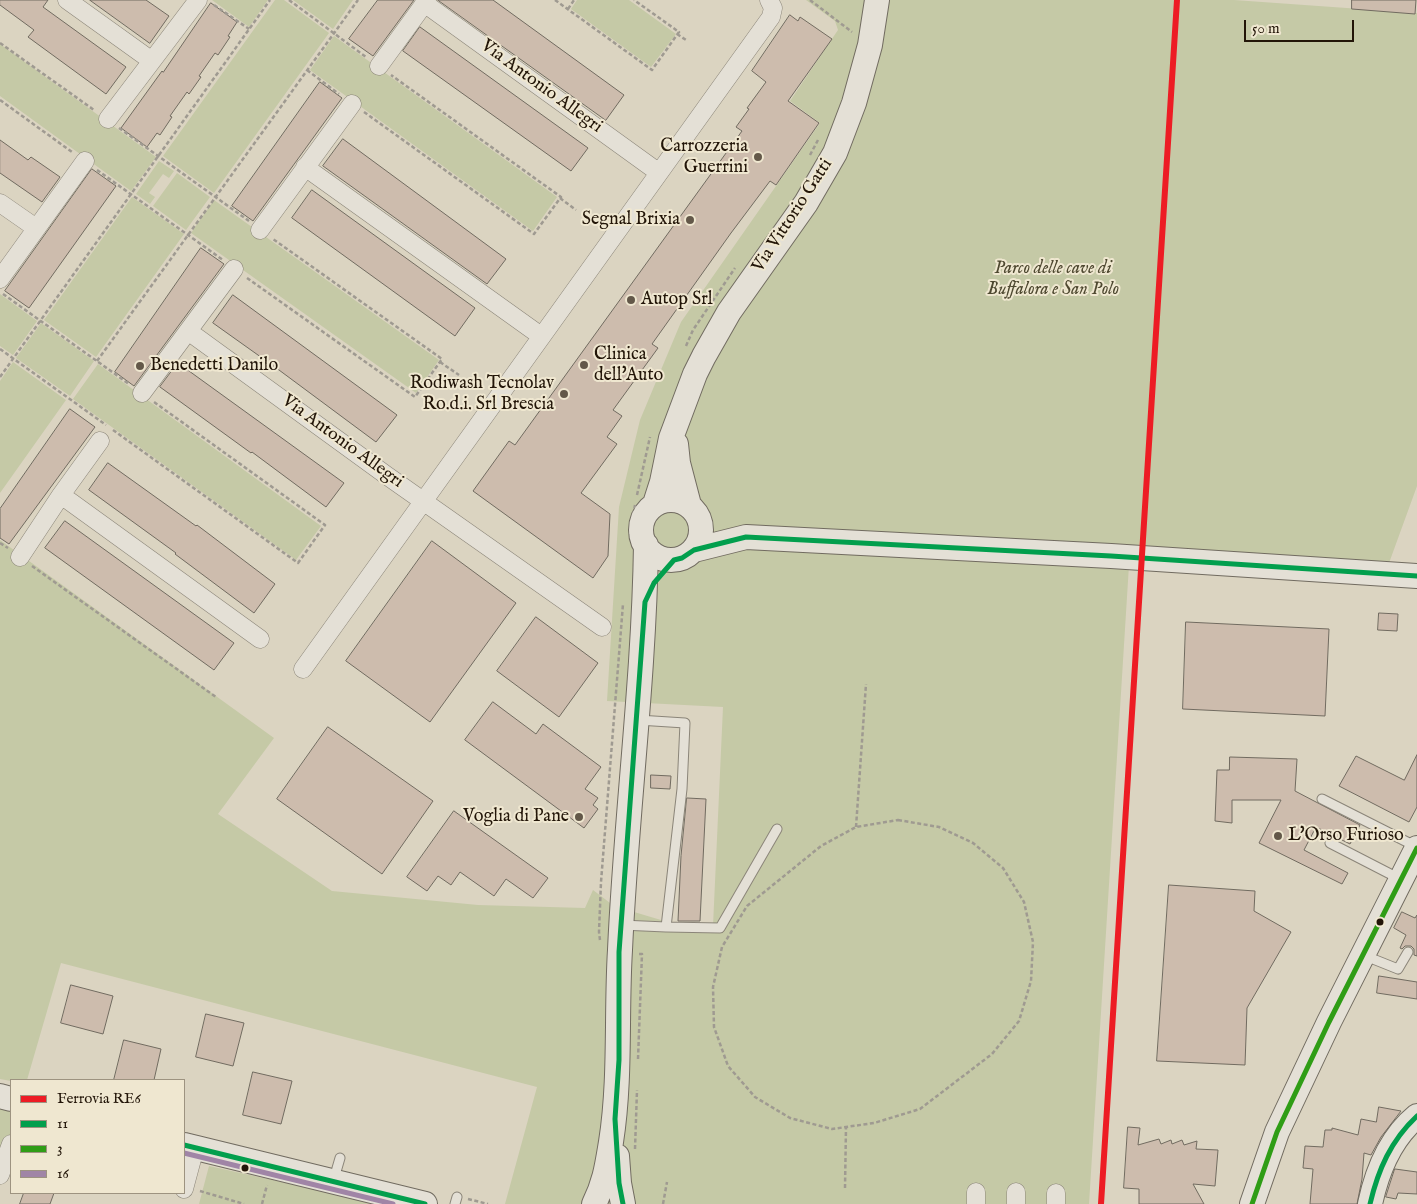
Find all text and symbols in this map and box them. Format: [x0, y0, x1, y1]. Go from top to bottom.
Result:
scale bar [1247, 10, 1357, 42]
text: 50 m [1252, 19, 1280, 38]
street label: Via Antonio Allegri [476, 36, 606, 138]
place label: Carrozzeria Guerrini [660, 136, 748, 178]
marker: Carrozzeria Guerrini [752, 151, 764, 163]
street label: Via Vittorio Gatti [748, 155, 838, 277]
place label: Segnal Brixia [582, 209, 680, 231]
marker: Segnal Brixia [684, 214, 696, 226]
park label: Parco delle cave di Buffalora e San Polo [987, 258, 1119, 300]
place label: Autop Srl [641, 289, 713, 311]
marker: Autop Srl [625, 294, 637, 306]
place label: Clinica dell'Auto [594, 344, 663, 386]
place label: Benedetti Danilo [150, 355, 278, 377]
marker: Clinica dell'Auto [578, 359, 590, 371]
marker: Benedetti Danilo [134, 360, 146, 372]
place label: Rodiwash Tecnolav Ro.d.i. Srl Brescia [410, 373, 554, 416]
marker: Rodiwash Tecnolav Ro.d.i. Srl Brescia [558, 388, 570, 400]
street label: Via Antonio Allegri [277, 391, 407, 493]
place label: Voglia di Pane [463, 806, 569, 828]
marker: Voglia di Pane [573, 811, 585, 823]
place label: L'Orso Furioso [1288, 825, 1404, 847]
marker: L'Orso Furioso [1272, 830, 1284, 842]
unlabelled marker [1375, 917, 1385, 927]
legend [10, 1079, 185, 1194]
text: Ferrovia RE6 [57, 1089, 141, 1108]
text: 11 [57, 1114, 68, 1133]
text: 3 [57, 1139, 63, 1158]
unlabelled marker [240, 1163, 250, 1173]
text: 16 [57, 1164, 69, 1183]

